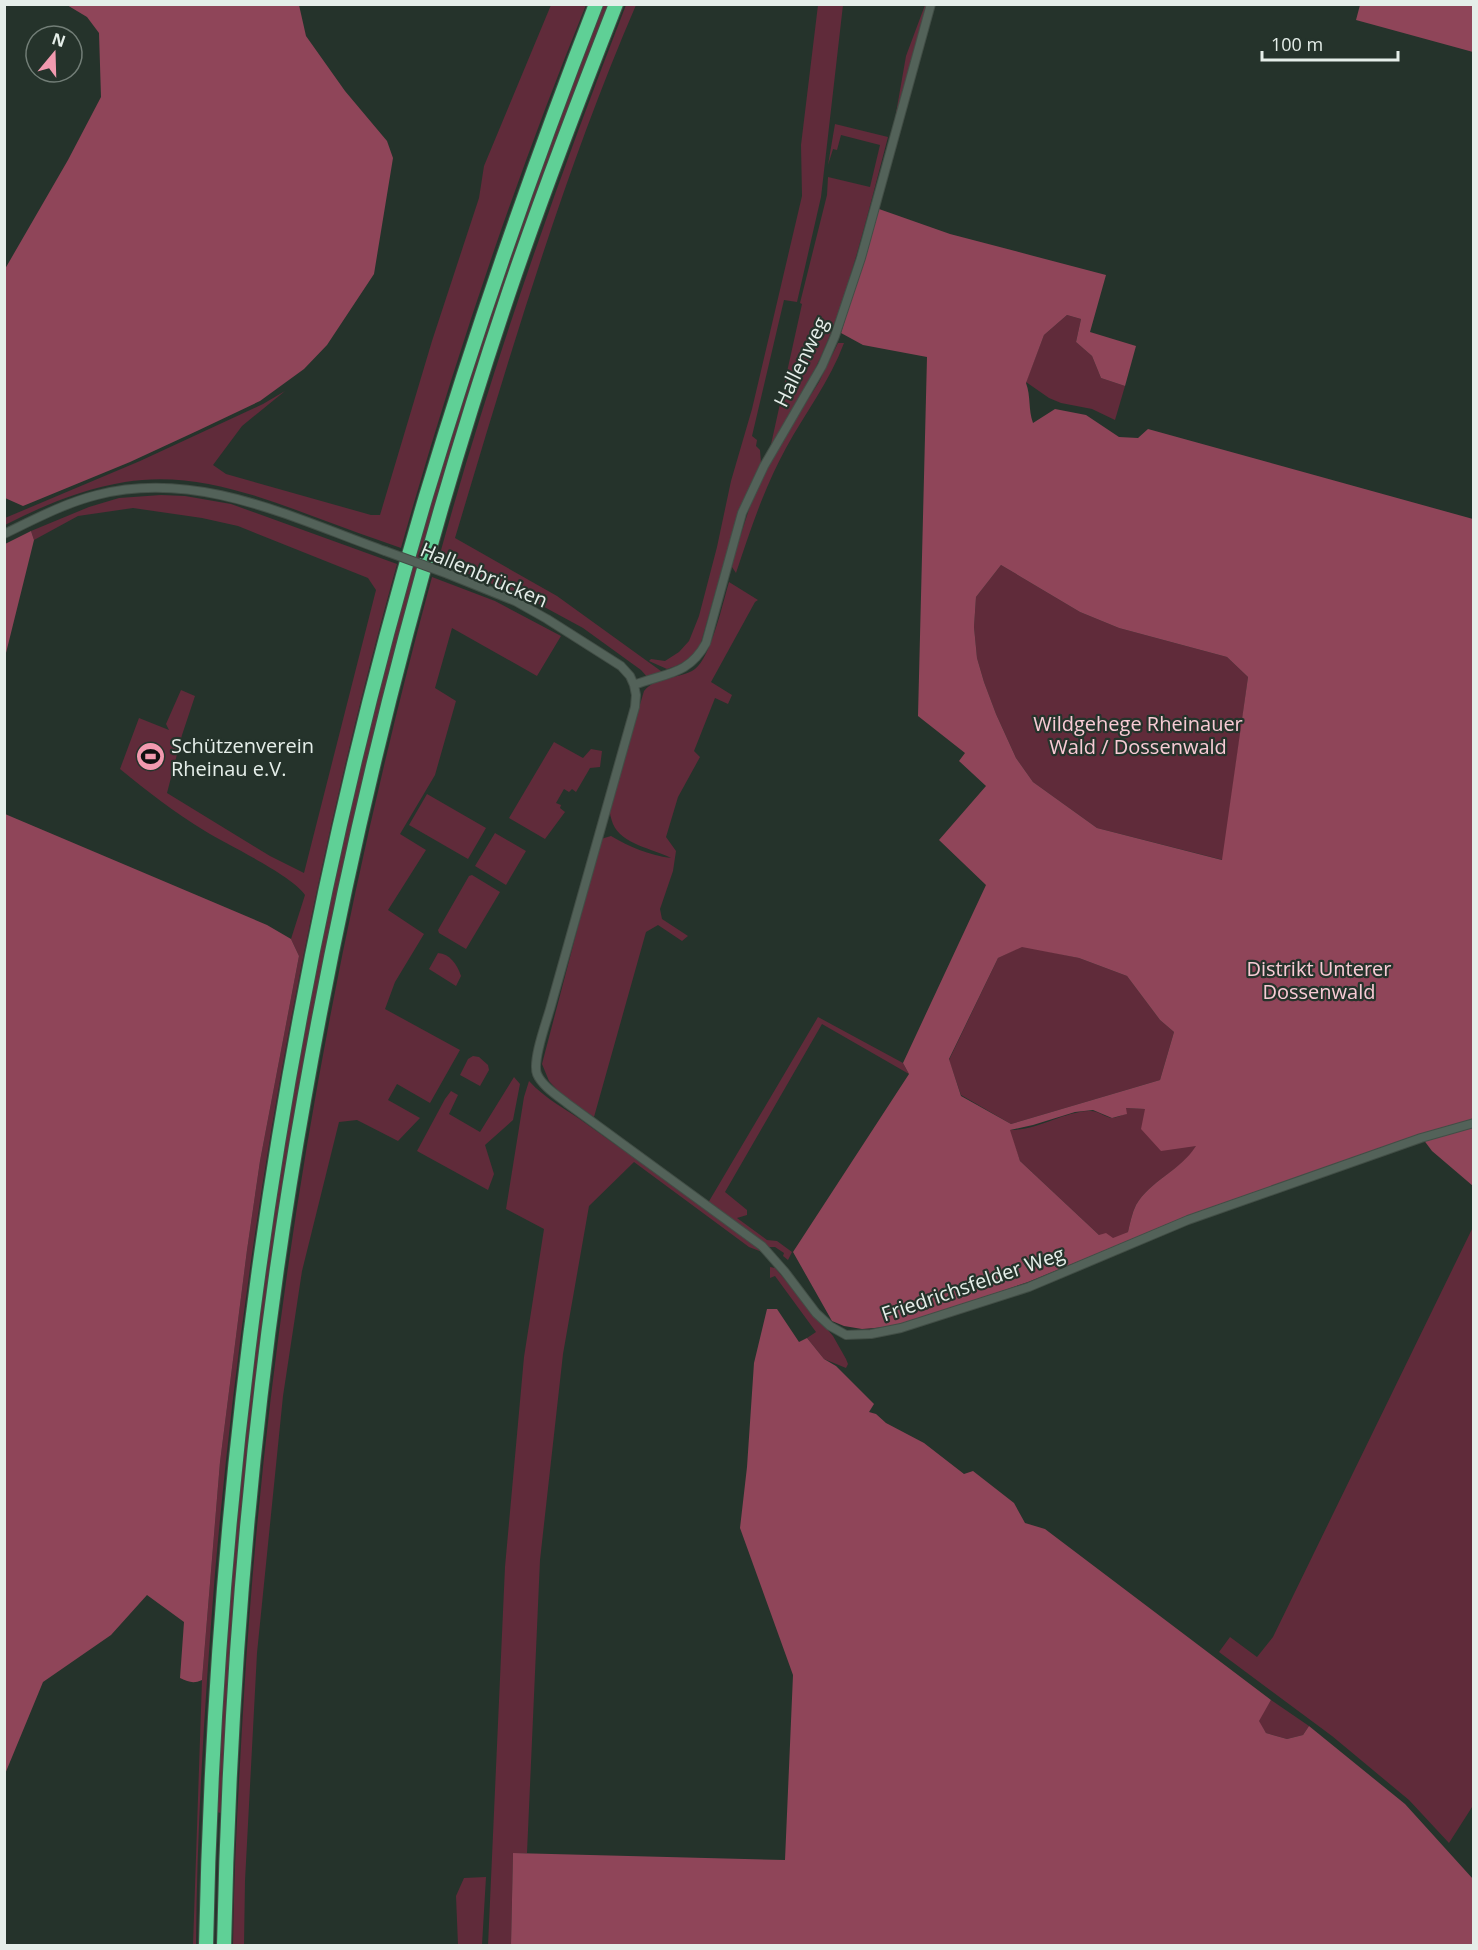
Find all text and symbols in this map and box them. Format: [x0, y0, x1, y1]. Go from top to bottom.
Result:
north arrow [24, 24, 84, 84]
scale bar [1262, 24, 1398, 62]
text: N [49, 27, 69, 52]
text: 100 m [1271, 32, 1323, 56]
street label: Hallenweg [767, 312, 834, 411]
street label: Hallenbrücken [416, 536, 552, 613]
park label: Wildgehege Rheinauer Wald / Dossenwald [1033, 710, 1243, 760]
place label: Schützenverein Rheinau e.V. [171, 732, 314, 782]
sports icon: Schützenverein Rheinau e.V. [134, 741, 166, 773]
park label: Distrikt Unterer Dossenwald [1246, 955, 1392, 1005]
street label: Friedrichsfelder Weg [878, 1239, 1068, 1328]

